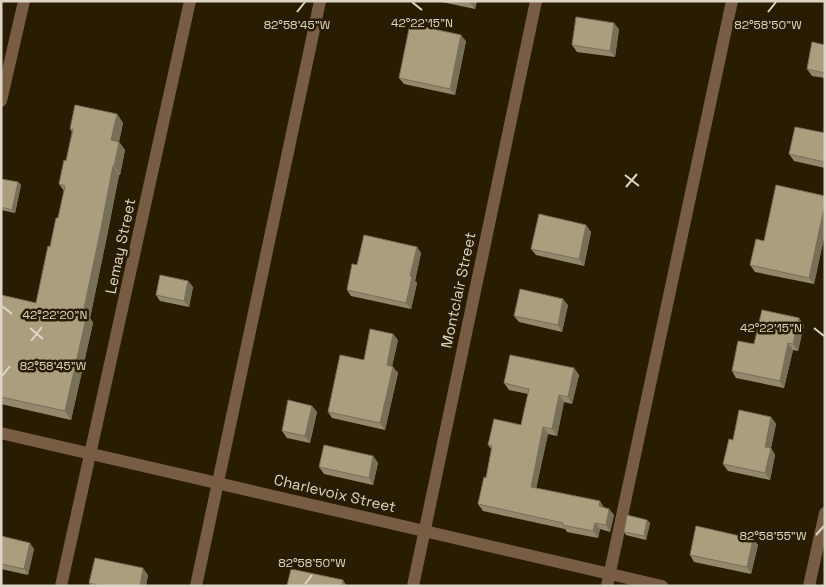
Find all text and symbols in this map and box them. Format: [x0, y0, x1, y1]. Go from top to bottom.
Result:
text: 42°22'15"N [391, 15, 453, 31]
text: 82°58'45"W [264, 17, 331, 33]
text: 82°58'50"W [734, 17, 802, 33]
street label: Lemay Street [101, 196, 139, 296]
street label: Montclair Street [436, 230, 480, 350]
text: 42°22'20"N [23, 307, 87, 323]
text: 42°22'15"N [740, 320, 802, 336]
text: 82°58'45"W [20, 358, 87, 374]
street label: Charlevoix Street [272, 470, 398, 516]
text: 82°58'55"W [740, 528, 807, 544]
text: 82°58'50"W [278, 555, 346, 571]

